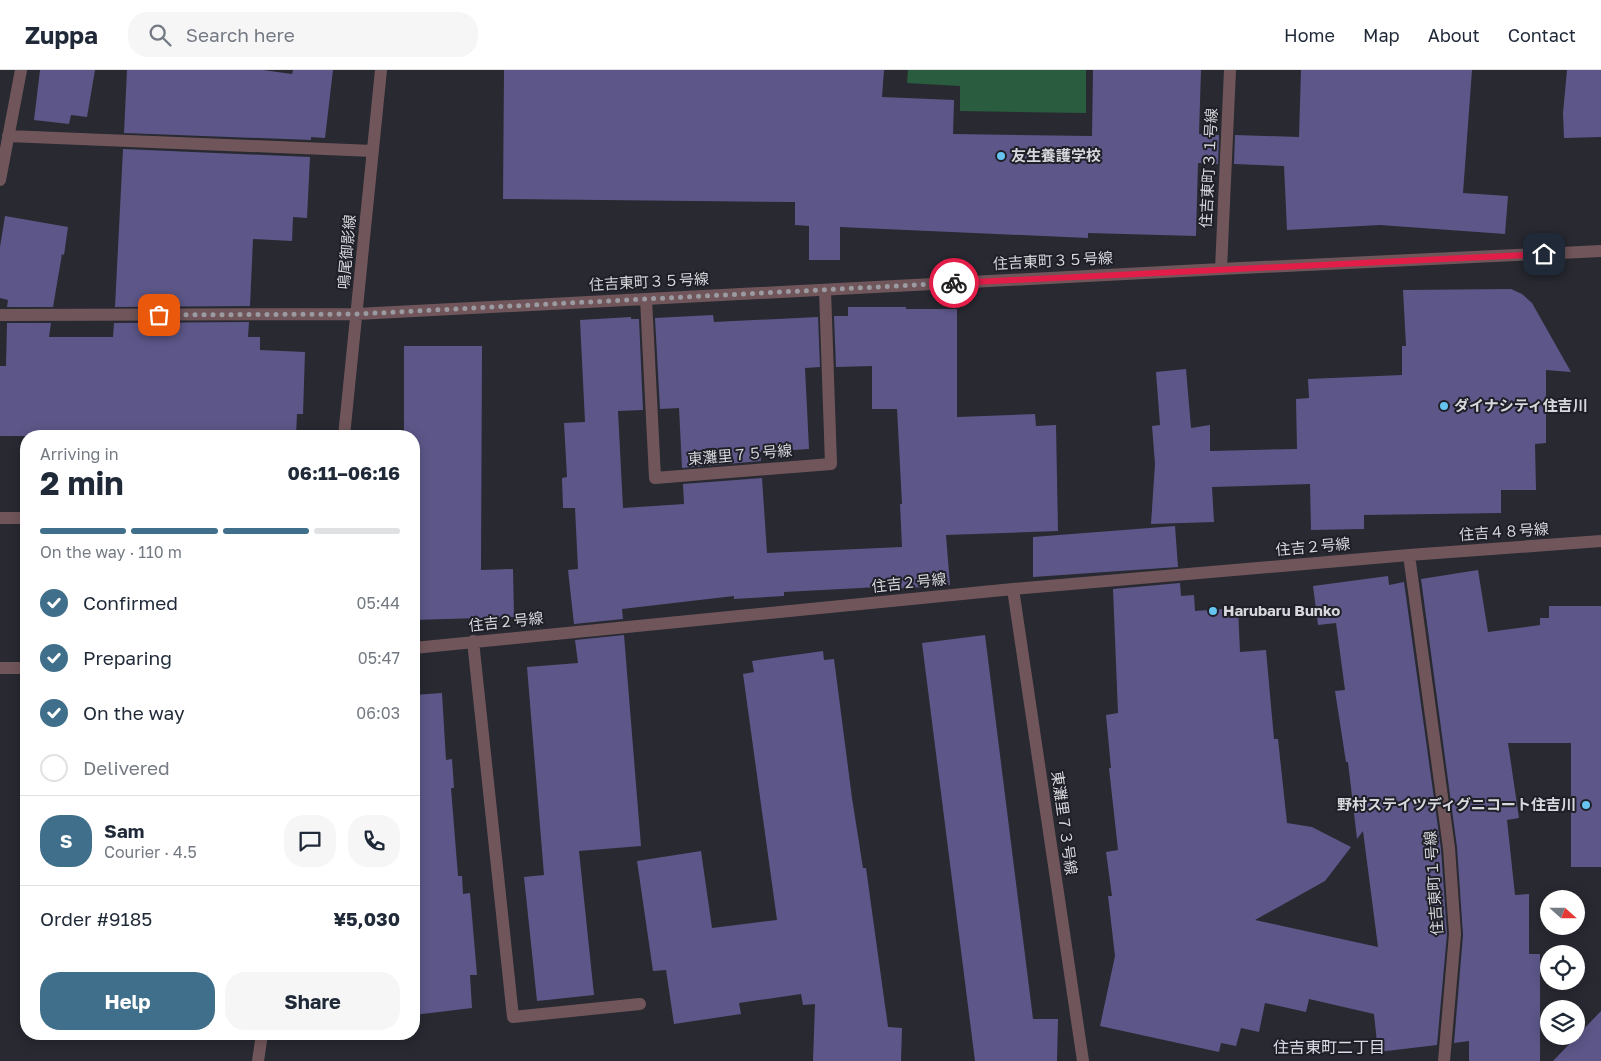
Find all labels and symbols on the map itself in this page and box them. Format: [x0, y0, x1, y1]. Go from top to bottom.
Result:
street label: 住吉東町３１号線 [1196, 108, 1220, 228]
place label: 友生養護学校 [1011, 146, 1101, 164]
marker: 友生養護学校 [995, 150, 1007, 162]
street label: 鳴尾御影線 [334, 214, 358, 290]
pin [1523, 233, 1565, 275]
street label: 住吉東町３５号線 [993, 248, 1113, 272]
courier [929, 258, 979, 308]
street label: 住吉東町３５号線 [589, 269, 709, 293]
pin [138, 294, 180, 336]
place label: ダイナシティ住吉川 [1454, 396, 1588, 414]
marker: ダイナシティ住吉川 [1438, 400, 1450, 412]
street label: 東灘里７５号線 [687, 440, 793, 468]
street label: 住吉４８号線 [1458, 519, 1549, 543]
street label: 住吉２号線 [1275, 534, 1351, 558]
street label: 住吉２号線 [871, 569, 947, 595]
place label: Harubaru Bunko [1223, 601, 1340, 619]
marker: Harubaru Bunko [1207, 605, 1219, 617]
street label: 住吉２号線 [468, 608, 544, 634]
street label: 東灘里７３号線 [1049, 770, 1081, 876]
place label: 野村ステイツディグニコート住吉川 [1337, 795, 1576, 813]
marker: 野村ステイツディグニコート住吉川 [1580, 799, 1592, 811]
street label: 住吉東町１号線 [1420, 830, 1446, 936]
north arrow [1540, 890, 1585, 935]
district label: 住吉東町二丁目 [1273, 1037, 1385, 1057]

